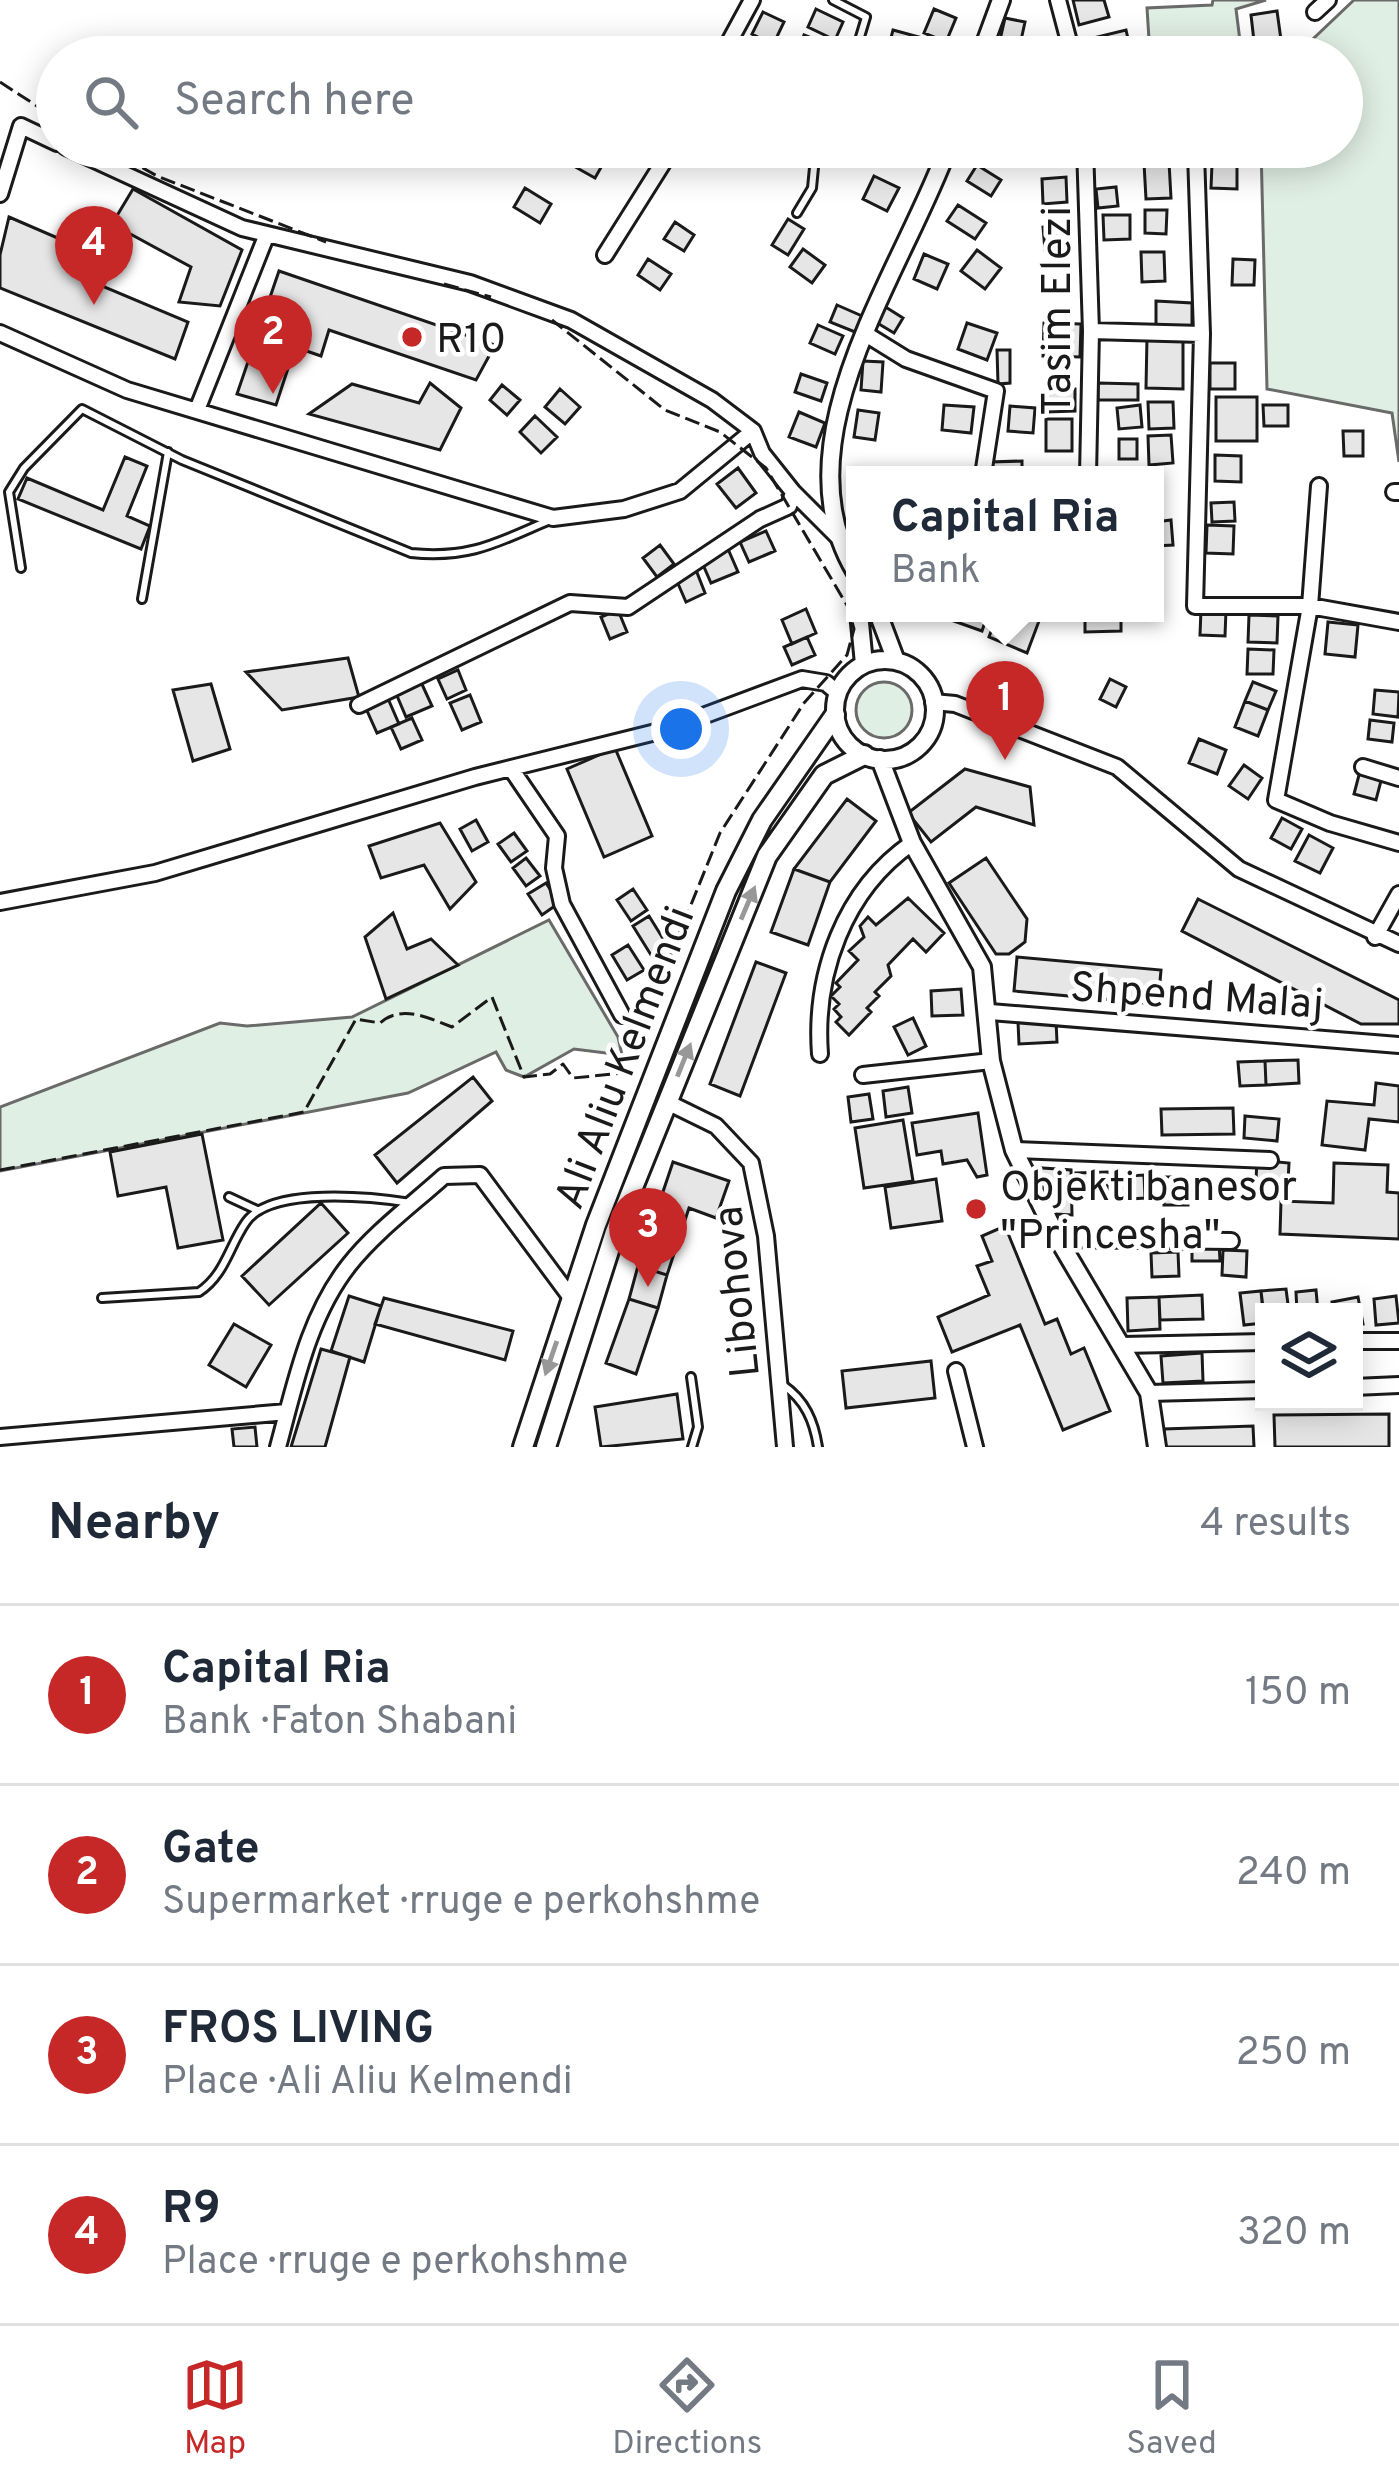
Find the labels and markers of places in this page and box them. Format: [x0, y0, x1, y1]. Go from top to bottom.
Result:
pin: 4 [55, 206, 133, 305]
pin: 2 [234, 295, 312, 394]
place label: R10 [436, 315, 507, 368]
marker: R10 [399, 324, 425, 350]
pin: 1 [966, 661, 1044, 760]
place label: Objekti banesor "Princesha" [1000, 1163, 1297, 1264]
pin: 3 [609, 1188, 687, 1287]
marker: Objekti banesor "Princesha" [963, 1196, 989, 1222]

